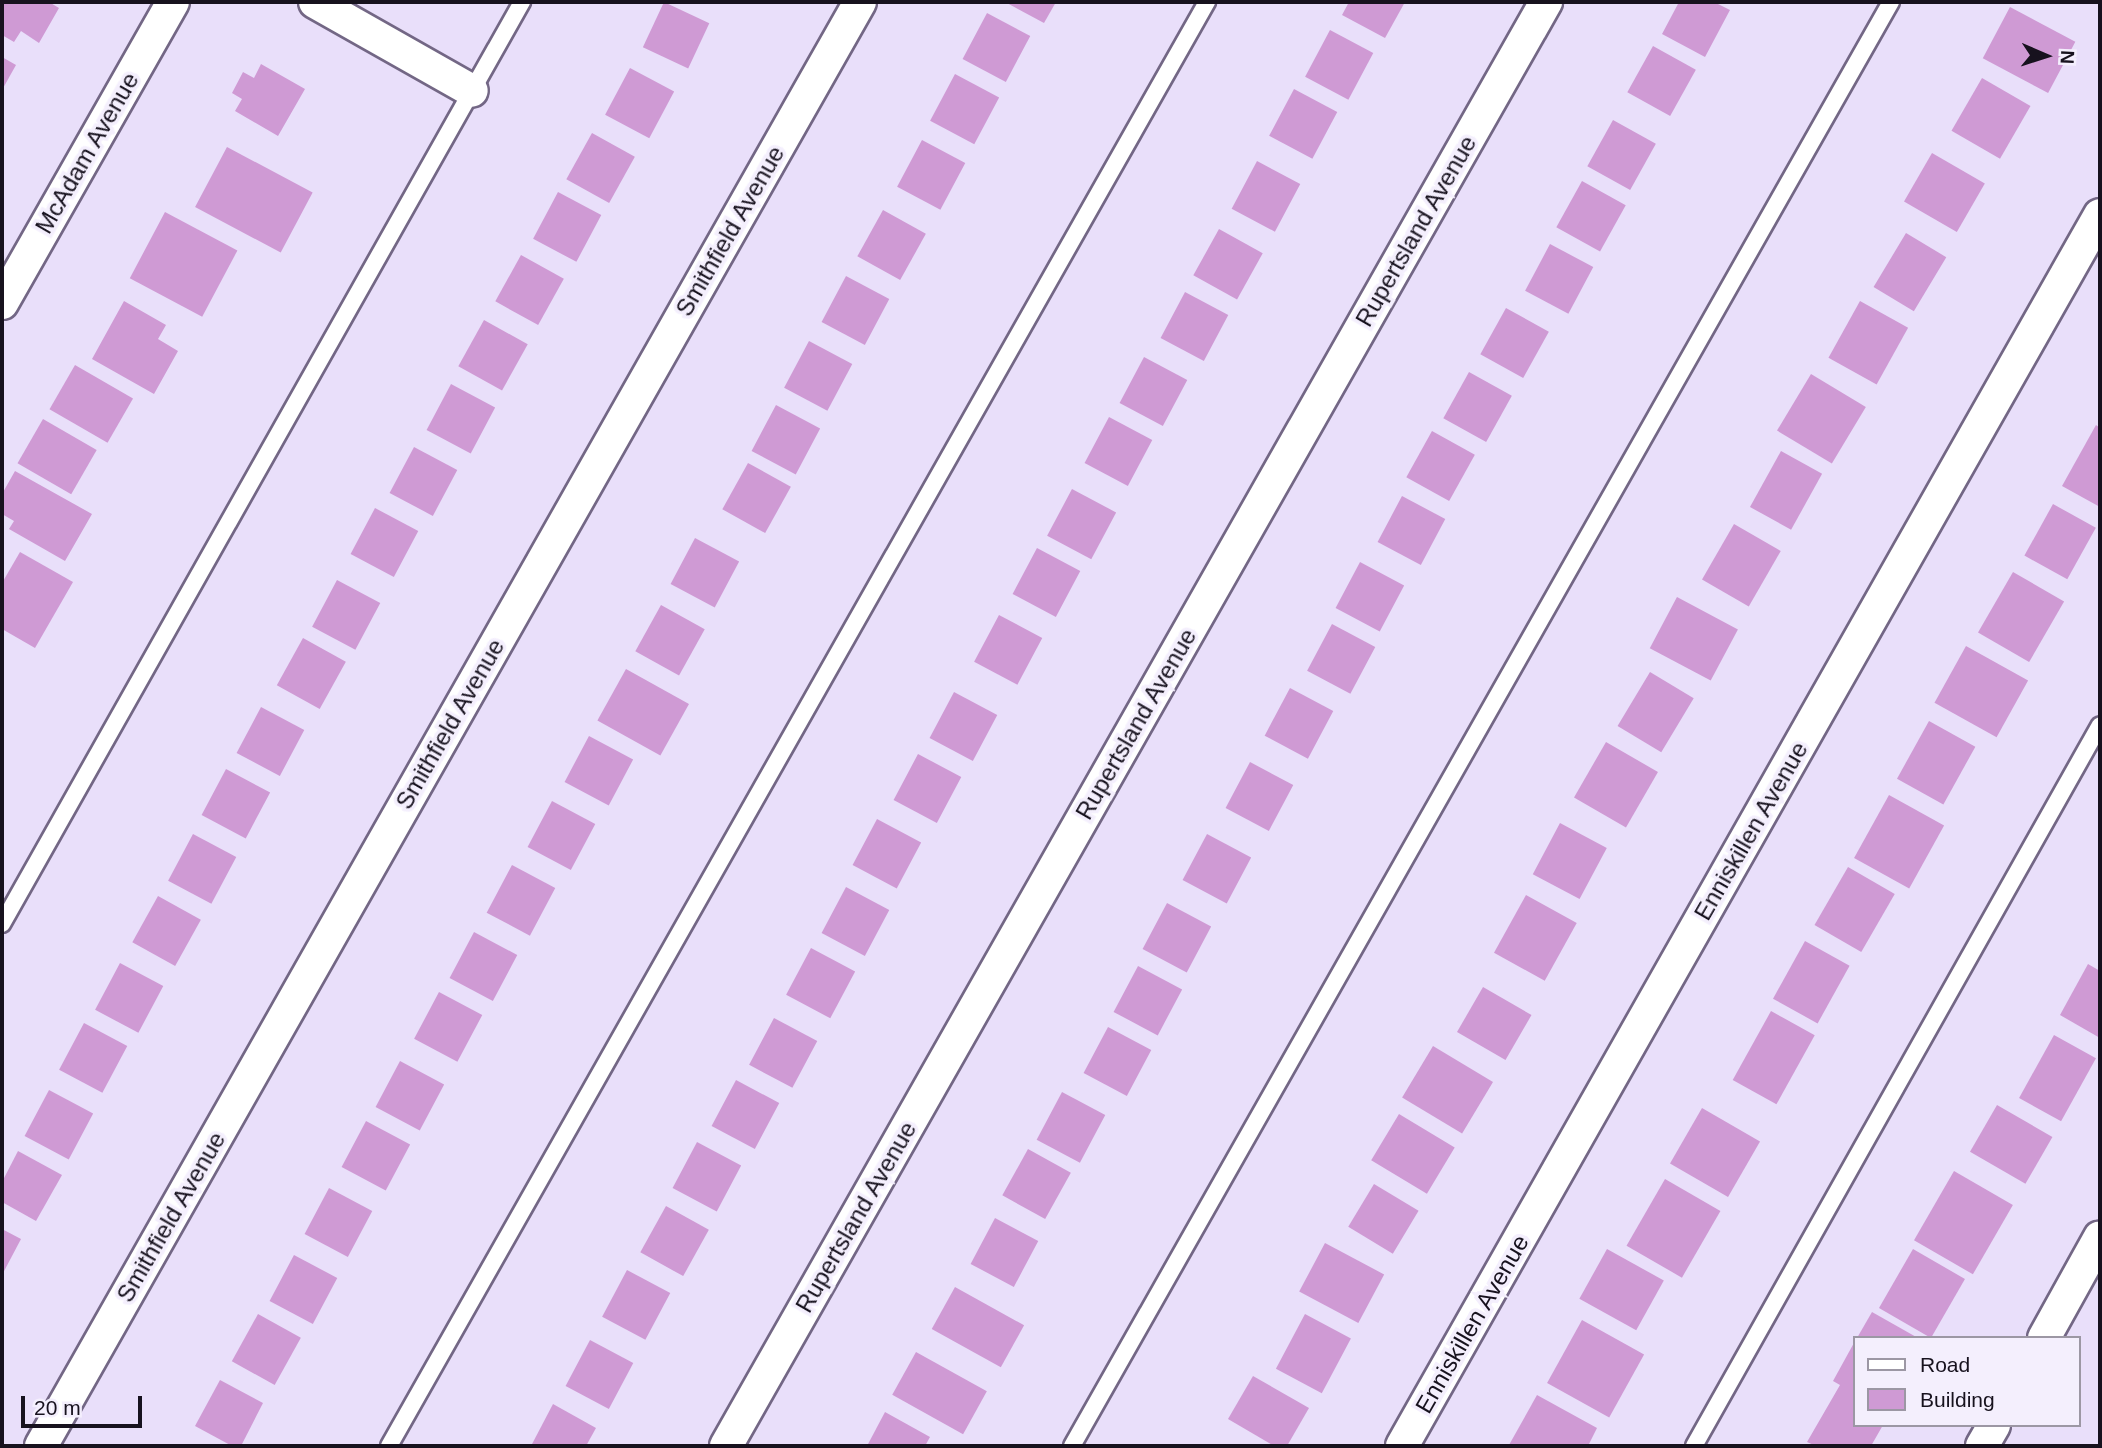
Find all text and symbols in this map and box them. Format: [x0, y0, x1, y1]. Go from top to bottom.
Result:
north arrow [2011, 21, 2081, 91]
text: N [2057, 50, 2078, 65]
street label: McAdam Avenue [29, 67, 145, 239]
street label: Rupertsland Avenue [1349, 130, 1483, 332]
street label: Smithfield Avenue [669, 140, 791, 322]
street label: Rupertsland Avenue [1069, 623, 1203, 825]
street label: Smithfield Avenue [389, 633, 511, 815]
street label: Enniskillen Avenue [1688, 736, 1814, 926]
street label: Rupertsland Avenue [789, 1116, 923, 1318]
street label: Smithfield Avenue [110, 1126, 232, 1308]
street label: Enniskillen Avenue [1409, 1229, 1535, 1419]
legend [1854, 1336, 2081, 1427]
text: Road [1920, 1353, 1970, 1376]
scale bar [24, 1382, 145, 1426]
text: Building [1920, 1388, 1995, 1411]
text: 20 m [34, 1396, 81, 1419]

